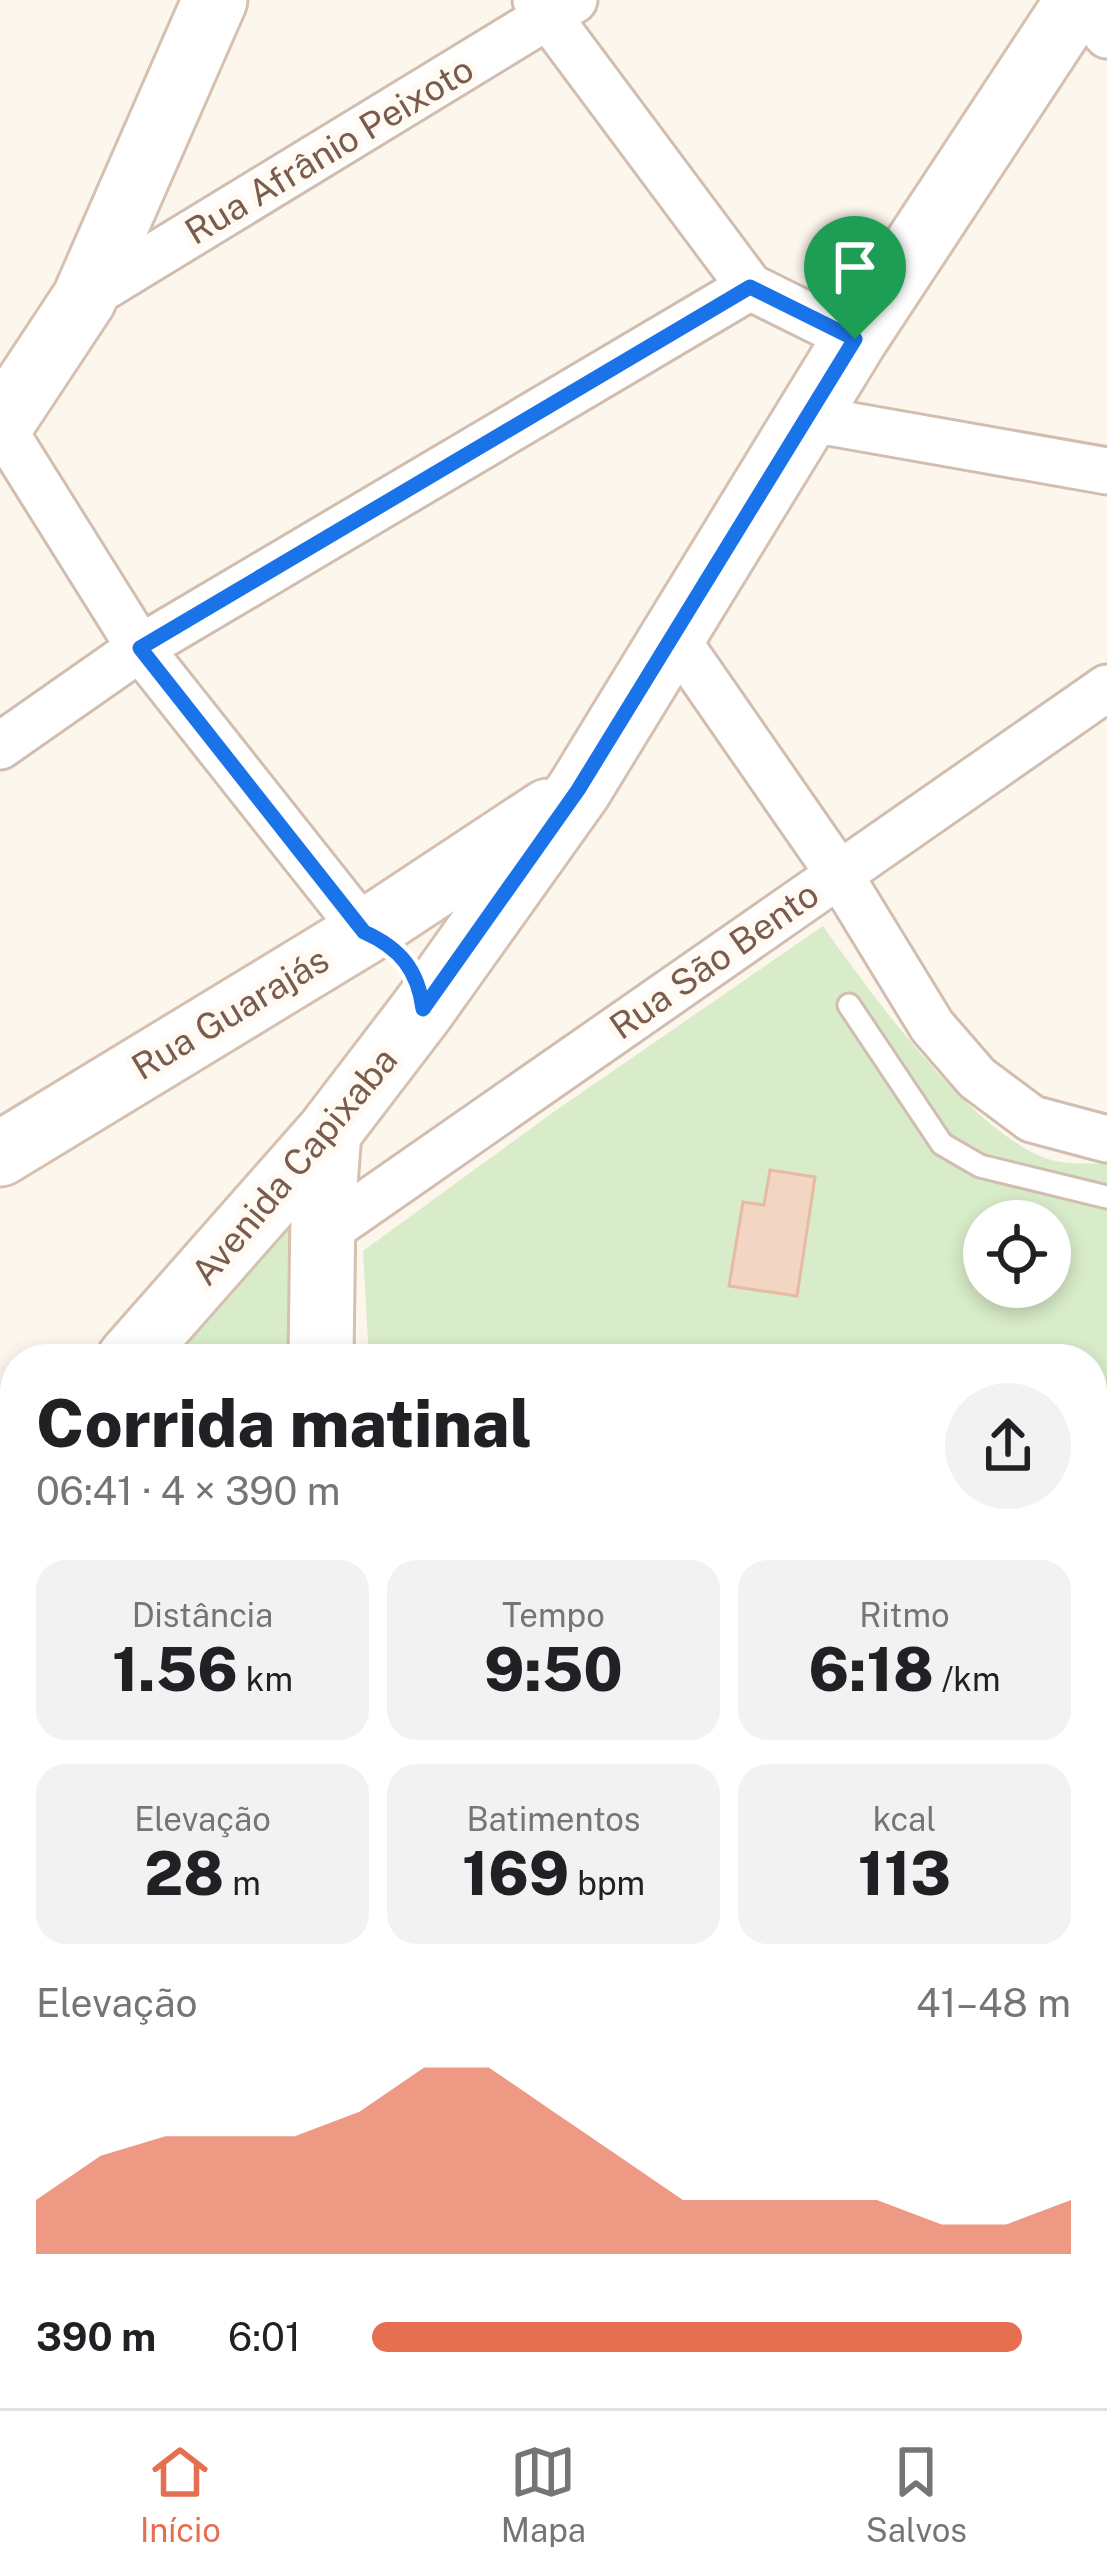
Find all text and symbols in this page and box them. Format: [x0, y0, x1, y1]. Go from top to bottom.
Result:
street label: Rua Afrânio Peixoto [177, 47, 481, 253]
pin [804, 216, 906, 339]
icon: arrive [822, 234, 888, 300]
street label: Rua São Bento [602, 873, 826, 1047]
street label: Rua Guarajás [124, 938, 336, 1088]
street label: Avenida Capixaba [183, 1039, 405, 1293]
map controls [963, 1200, 1071, 1308]
button: locate [963, 1200, 1071, 1308]
button: share [945, 1383, 1071, 1509]
text: Corrida matinal [36, 1384, 532, 1462]
text: 06:41 · 4 × 390 m [36, 1468, 340, 1514]
text: Distância [132, 1596, 273, 1634]
text: Tempo [502, 1596, 605, 1634]
text: Ritmo [859, 1596, 950, 1634]
text: 1.56 [112, 1634, 238, 1705]
text: 9:50 [484, 1634, 623, 1705]
text: 6:18 [809, 1634, 934, 1705]
text: km [238, 1660, 293, 1698]
text: /km [934, 1660, 1000, 1698]
text: Elevação [134, 1800, 271, 1838]
text: Batimentos [466, 1800, 641, 1838]
text: kcal [873, 1800, 936, 1838]
text: 28 [144, 1838, 224, 1909]
text: 169 [462, 1838, 569, 1909]
text: 113 [858, 1838, 951, 1909]
text: m [224, 1864, 261, 1902]
text: bpm [569, 1864, 645, 1902]
text: Elevação [36, 1980, 198, 2026]
text: 41–48 m [916, 1980, 1071, 2026]
text: 390 m [36, 2314, 156, 2360]
text: 6:01 [228, 2314, 301, 2360]
tab: Início [140, 2439, 221, 2549]
tab: Mapa [501, 2439, 586, 2549]
tab: Salvos [866, 2439, 967, 2549]

